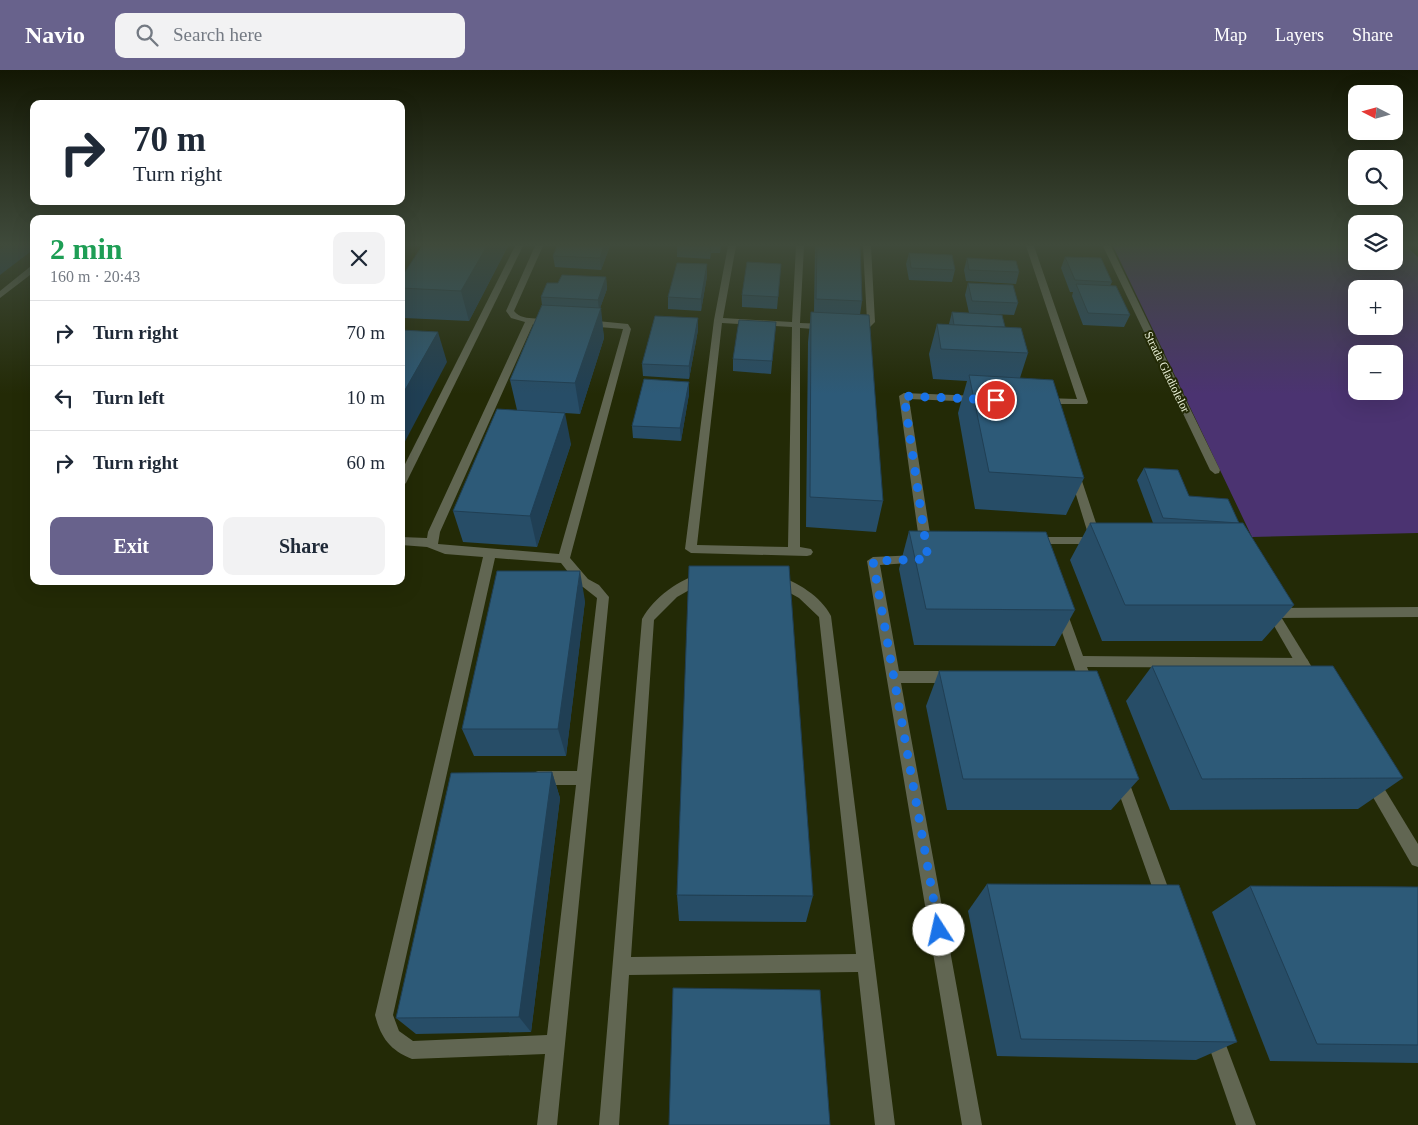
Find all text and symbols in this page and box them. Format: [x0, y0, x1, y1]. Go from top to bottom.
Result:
search box [115, 13, 465, 58]
icon: search [133, 21, 161, 49]
text: Navio [25, 22, 85, 48]
text: Search here [173, 24, 262, 45]
text: Map [1214, 25, 1247, 45]
text: Layers [1275, 25, 1324, 45]
text: Share [1352, 25, 1393, 45]
north arrow [1348, 85, 1402, 140]
map controls [1348, 85, 1403, 400]
icon: right [50, 120, 115, 185]
text: 70 m [133, 120, 206, 159]
button: search [1348, 150, 1403, 205]
text: Turn right [133, 161, 222, 186]
button: layers [1348, 215, 1403, 270]
text: 2 min [50, 232, 123, 265]
button: close [333, 232, 385, 284]
text: 160 m · 20:43 [50, 268, 140, 285]
button: + [1348, 280, 1403, 335]
icon: right [50, 319, 78, 347]
text: Turn right [93, 322, 178, 343]
text: 70 m [346, 322, 385, 343]
street label: Strada Gladiolelor [1141, 329, 1193, 415]
button: − [1348, 345, 1403, 400]
pin [975, 379, 1017, 421]
icon: left [50, 384, 78, 412]
icon: arrive [982, 386, 1010, 414]
text: Turn left [93, 387, 165, 408]
text: 10 m [346, 387, 385, 408]
icon: right [50, 449, 78, 477]
text: Turn right [93, 452, 178, 473]
text: 60 m [346, 452, 385, 473]
button: Exit [50, 517, 213, 575]
button: Share [223, 517, 385, 575]
position arrow [912, 903, 964, 955]

